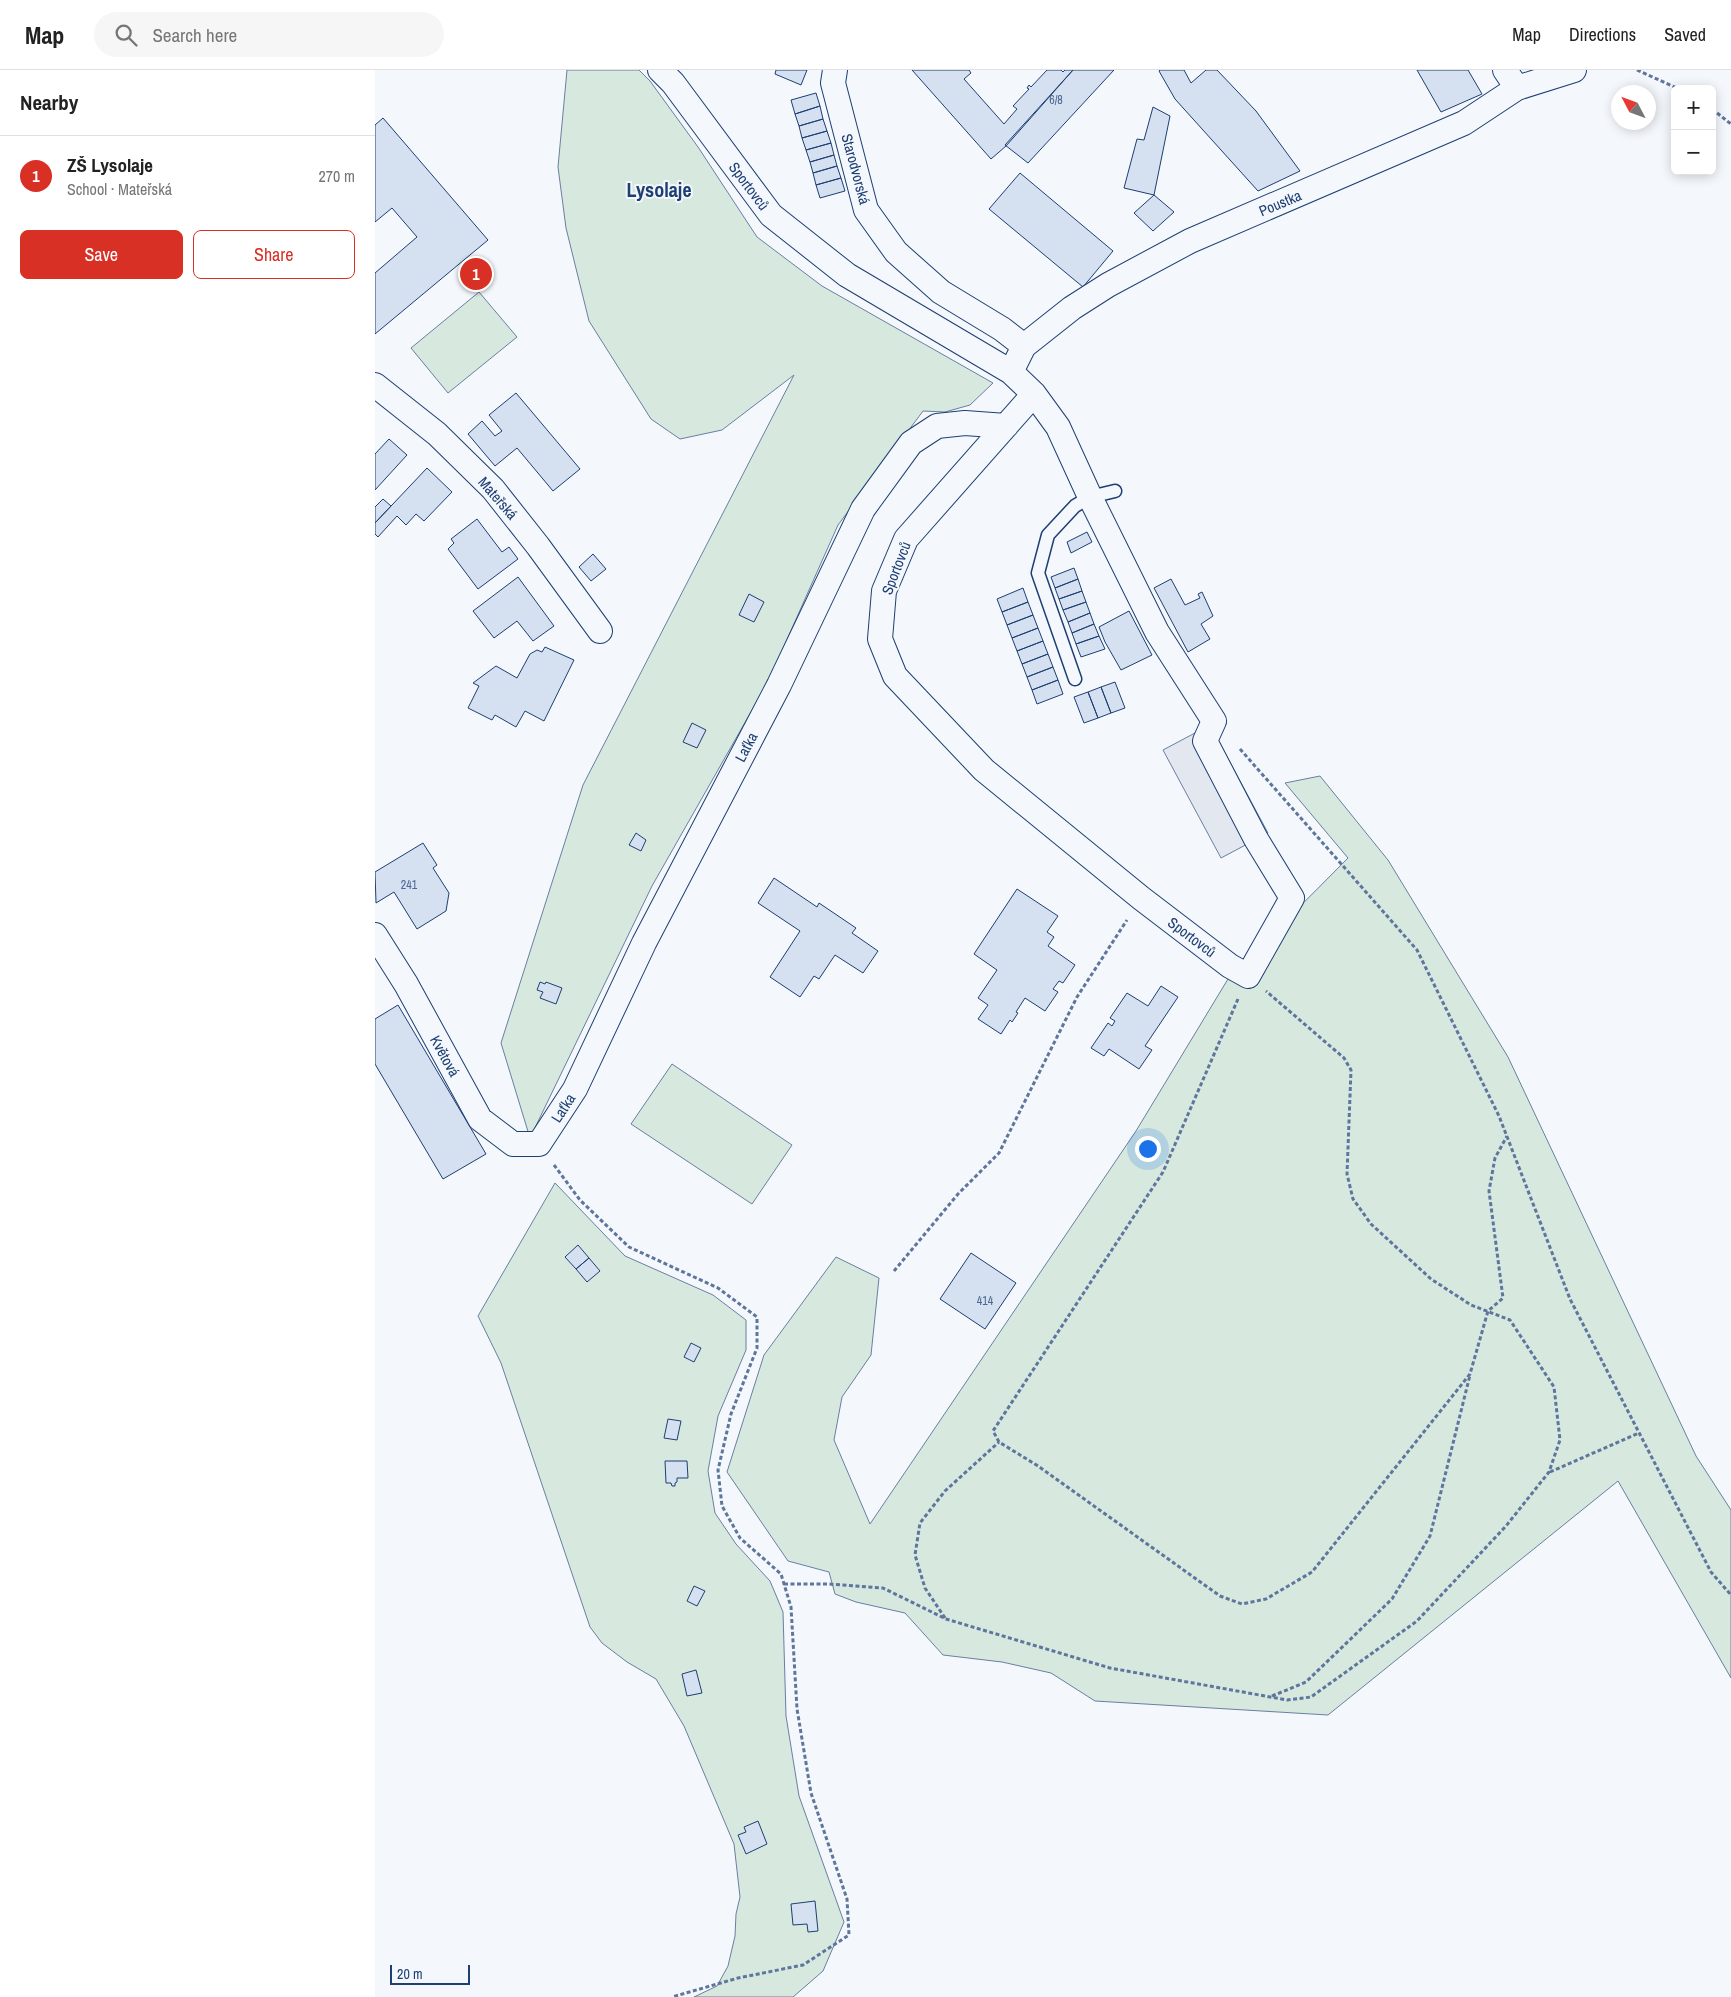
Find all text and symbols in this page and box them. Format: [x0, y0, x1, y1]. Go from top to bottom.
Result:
search box [94, 12, 444, 57]
text: Map [25, 19, 64, 51]
icon: search [112, 21, 140, 49]
text: Search here [152, 22, 237, 48]
text: Map [1512, 22, 1541, 47]
text: Directions [1569, 22, 1636, 47]
text: Saved [1664, 22, 1706, 47]
north arrow [1611, 85, 1656, 130]
map controls [1671, 85, 1716, 175]
button: + [1671, 85, 1716, 130]
text: Nearby [20, 88, 78, 117]
house number: 6/8 [1049, 92, 1063, 108]
button: − [1671, 130, 1716, 175]
street label: Starodvorská [836, 131, 876, 207]
text: ZŠ Lysolaje [67, 152, 153, 178]
street label: Sportovců [724, 158, 774, 214]
text: 1 [32, 165, 40, 187]
text: 270 m [319, 165, 355, 187]
district label: Lysolaje [626, 176, 692, 203]
text: School · Mateřská [67, 178, 172, 200]
street label: Poustka [1255, 185, 1305, 221]
button: Save [20, 230, 183, 279]
button: Share [193, 230, 355, 279]
pin: 1 [460, 255, 492, 293]
street label: Mateřská [473, 472, 523, 524]
street label: Sportovců [876, 538, 916, 598]
street label: Laťka [730, 728, 763, 765]
house number: 241 [401, 877, 418, 893]
street label: Sportovců [1164, 912, 1220, 962]
street label: Květová [425, 1031, 465, 1081]
street label: Laťka [546, 1089, 580, 1127]
your location [1135, 1136, 1161, 1162]
house number: 414 [977, 1293, 994, 1309]
scale bar [390, 1962, 470, 1985]
text: 20 m [397, 1965, 423, 1983]

